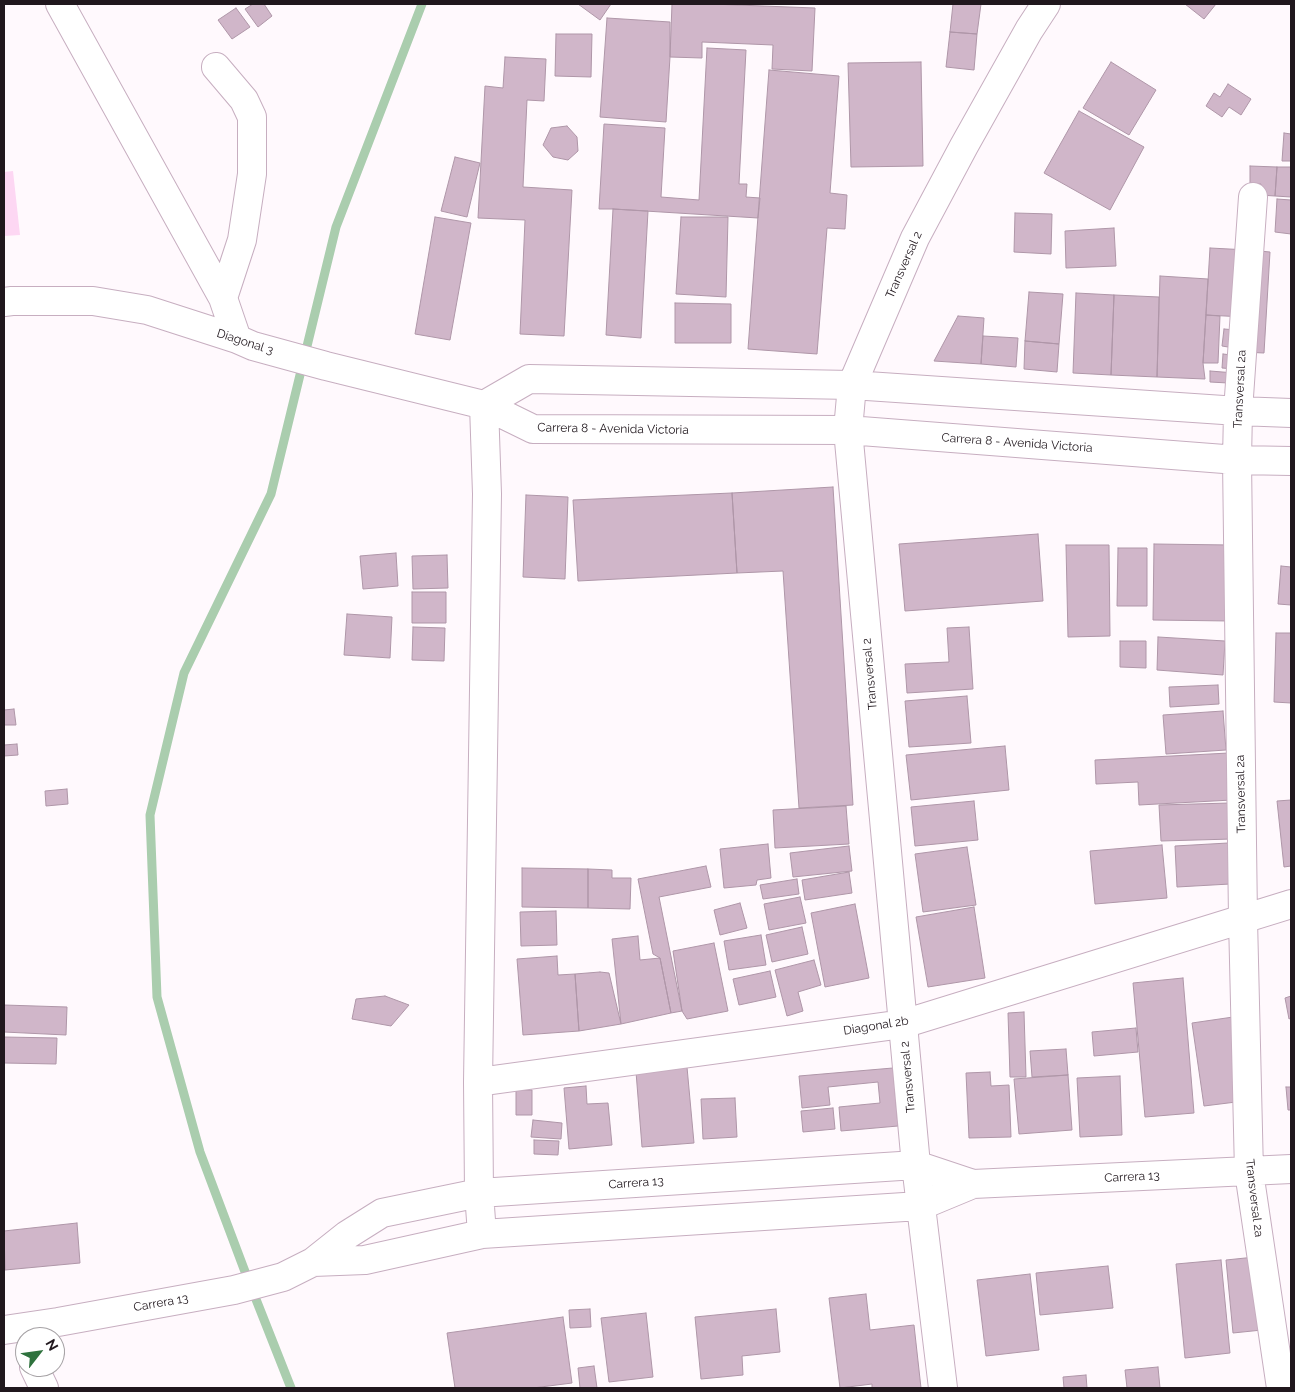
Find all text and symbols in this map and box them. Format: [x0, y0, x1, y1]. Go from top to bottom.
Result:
street label: Transversal 2 [883, 229, 925, 301]
street label: Diagonal 3 [215, 326, 275, 358]
street label: Transversal 2a [1231, 349, 1249, 429]
street label: Carrera 8 - Avenida Victoria [537, 420, 689, 438]
street label: Carrera 8 - Avenida Victoria [941, 431, 1093, 455]
street label: Transversal 2 [860, 638, 880, 710]
street label: Transversal 2a [1233, 755, 1249, 833]
street label: Diagonal 2b [842, 1014, 910, 1038]
street label: Transversal 2 [898, 1041, 918, 1113]
street label: Transversal 2a [1242, 1158, 1266, 1238]
street label: Carrera 13 [1104, 1168, 1160, 1186]
street label: Carrera 13 [608, 1174, 664, 1192]
street label: Carrera 13 [132, 1291, 190, 1315]
north arrow [15, 1327, 65, 1377]
text: N [43, 1336, 62, 1354]

